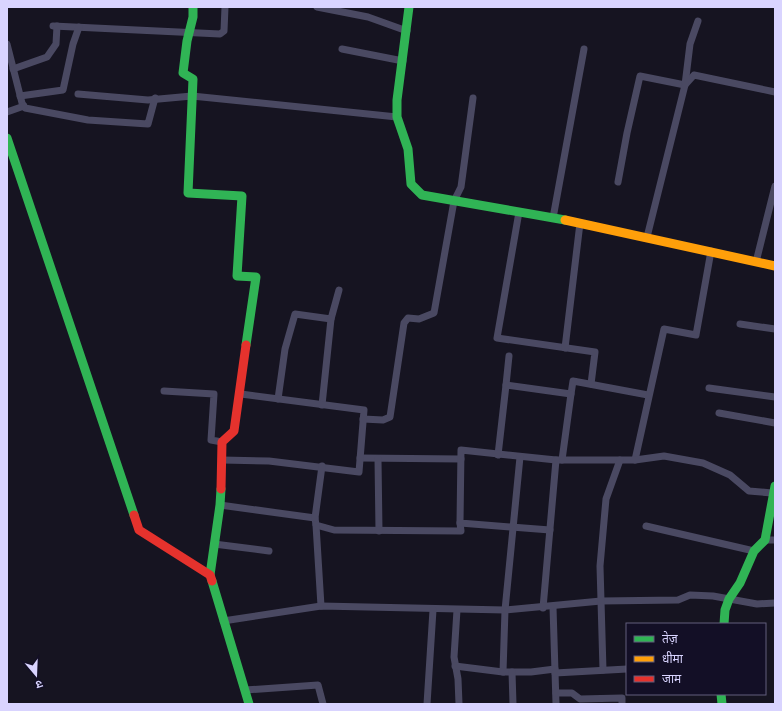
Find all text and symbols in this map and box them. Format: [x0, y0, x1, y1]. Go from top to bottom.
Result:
legend [626, 623, 766, 695]
text: तेज़ [662, 631, 679, 646]
text: धीमा [662, 651, 684, 666]
north arrow [16, 655, 56, 695]
text: जाम [662, 672, 682, 686]
text: उ [34, 678, 44, 691]

